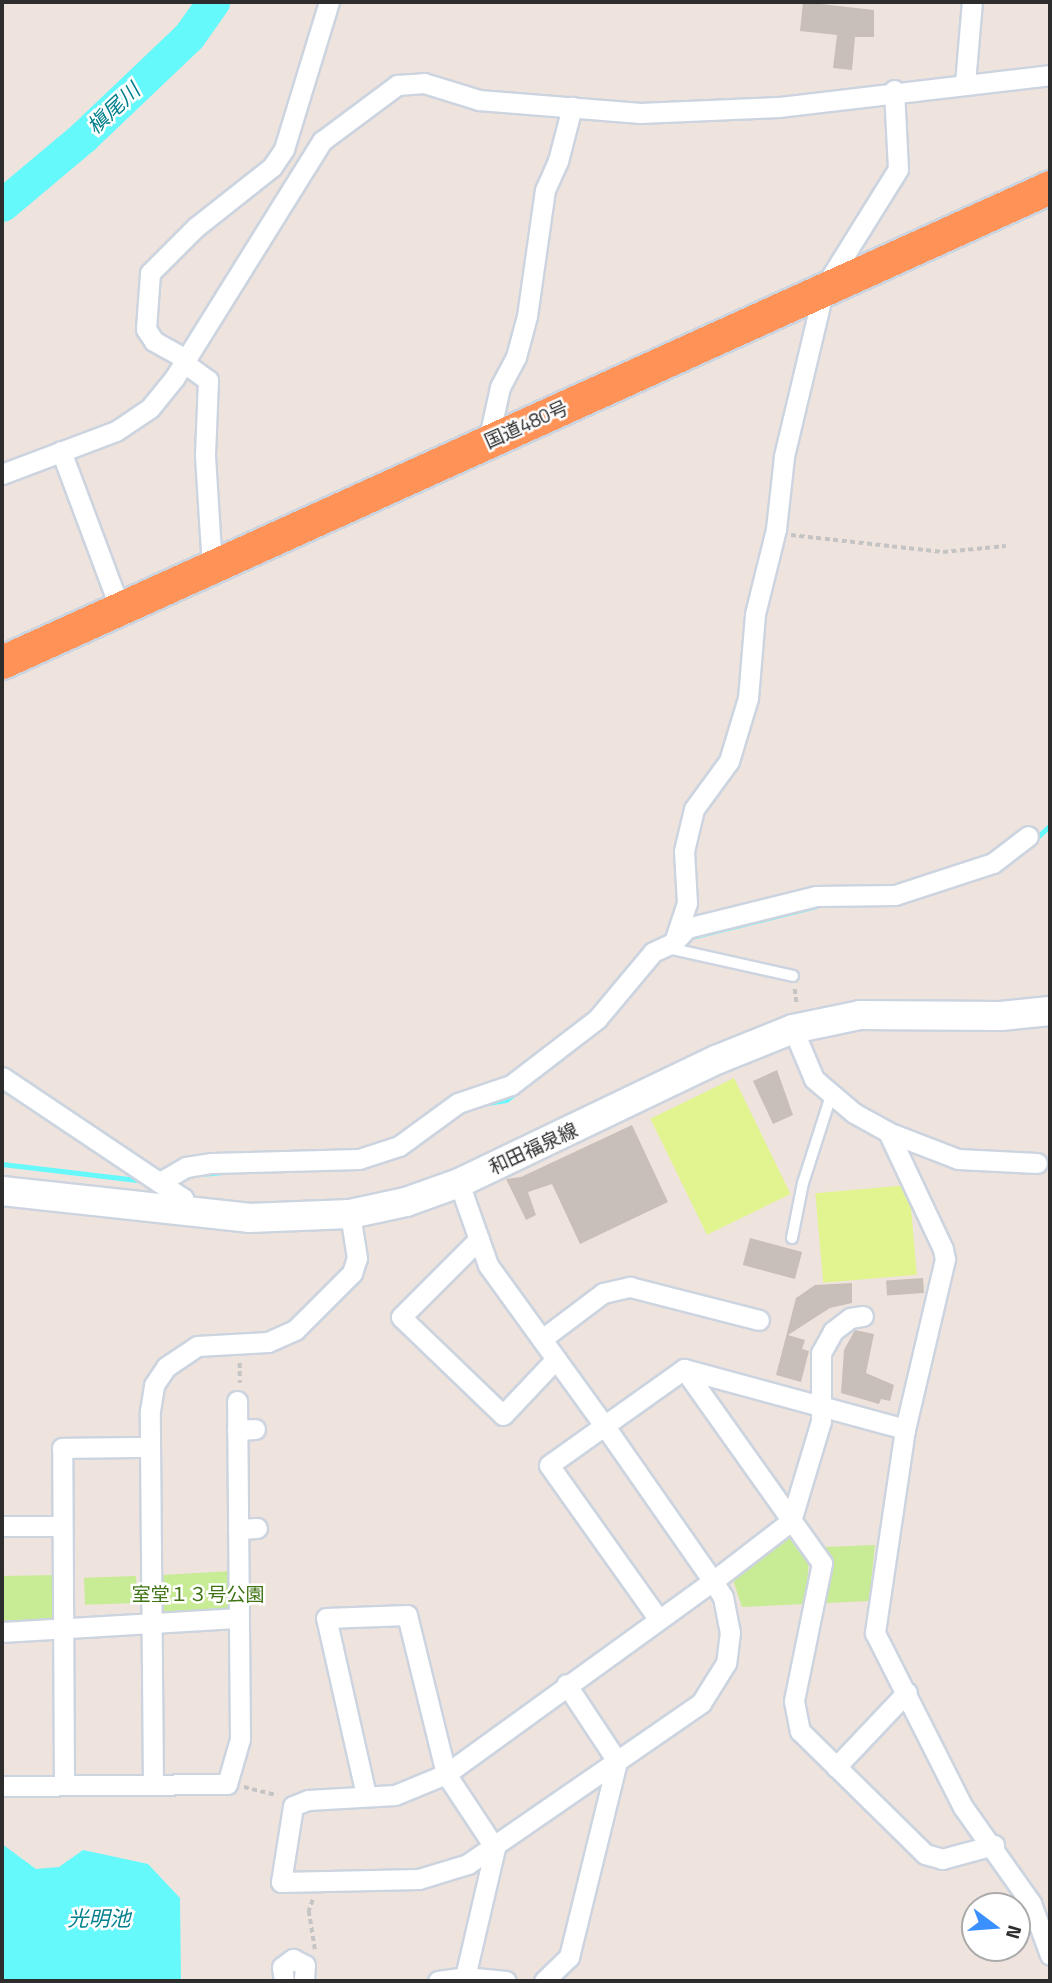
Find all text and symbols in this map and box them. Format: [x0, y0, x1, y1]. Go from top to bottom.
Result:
water label: 槇尾川 [81, 77, 145, 139]
street label: 国道480号 [481, 396, 571, 452]
street label: 和田福泉線 [485, 1118, 581, 1178]
park label: 室堂１３号公園 [132, 1583, 264, 1605]
north arrow [961, 1892, 1031, 1962]
water label: 光明池 [68, 1905, 130, 1931]
text: N [999, 1922, 1031, 1943]

